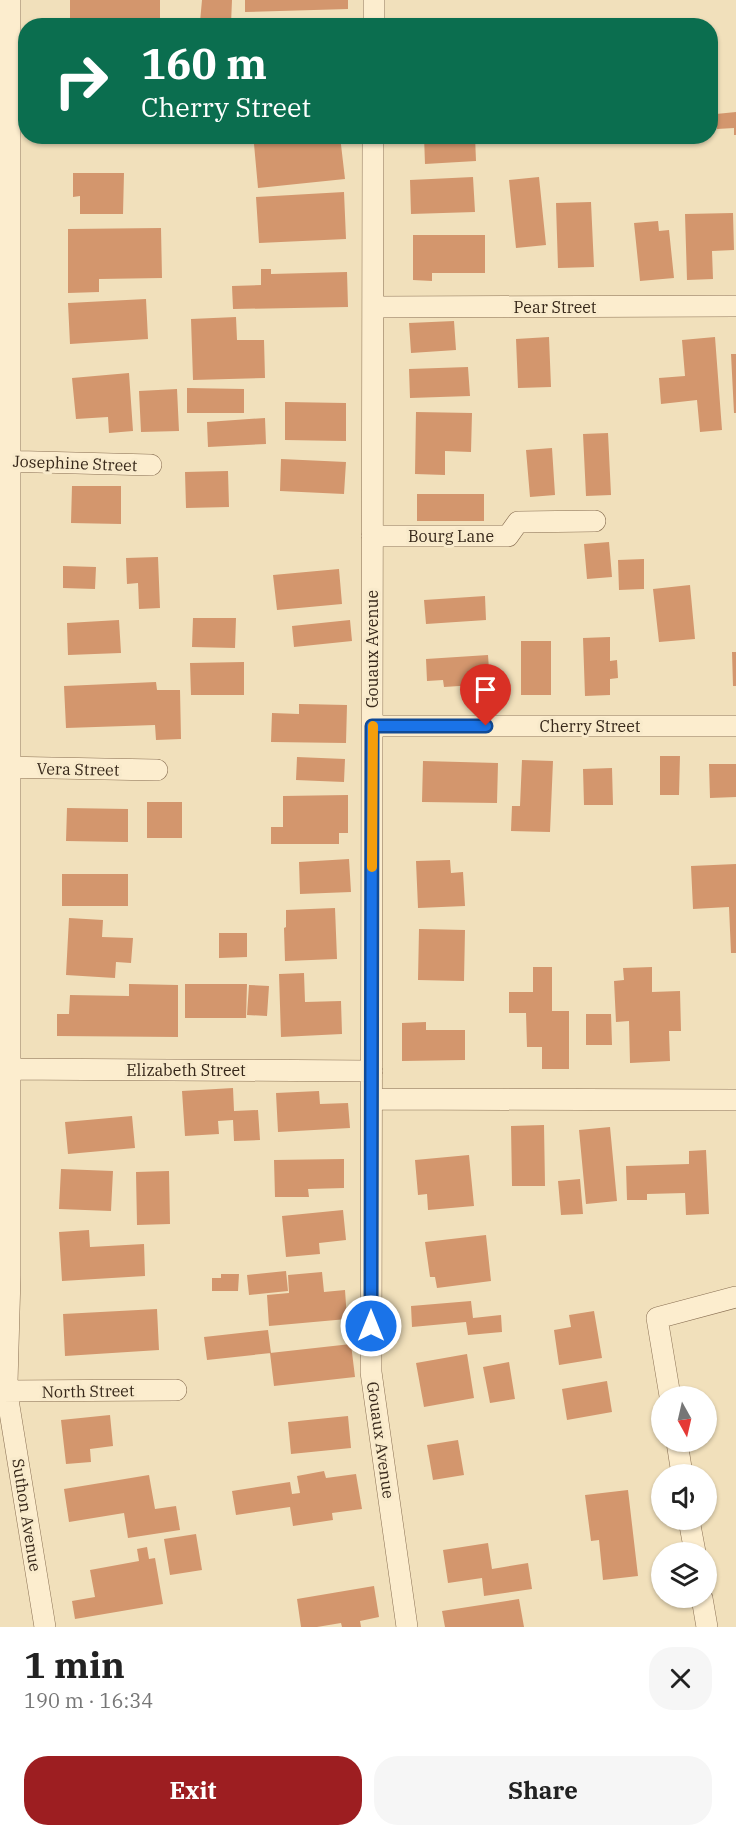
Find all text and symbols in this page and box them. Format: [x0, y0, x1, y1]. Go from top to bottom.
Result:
text: 160 m [141, 36, 267, 91]
icon: right [42, 42, 120, 120]
text: Cherry Street [141, 89, 311, 124]
street label: Pear Street [514, 297, 597, 317]
street label: Josephine Street [12, 451, 138, 475]
street label: Bourg Lane [408, 526, 494, 546]
street label: Gouaux Avenue [362, 590, 382, 708]
pin [460, 664, 511, 726]
icon: arrive [469, 673, 502, 706]
street label: Cherry Street [540, 716, 641, 736]
street label: Vera Street [36, 758, 120, 780]
street label: Elizabeth Street [126, 1060, 246, 1080]
position arrow [339, 1294, 403, 1358]
street label: North Street [41, 1380, 135, 1402]
street label: Gouaux Avenue [363, 1380, 399, 1500]
north arrow [651, 1386, 717, 1452]
map controls [651, 1386, 717, 1608]
street label: Suthon Avenue [8, 1457, 46, 1573]
button: sound [651, 1464, 717, 1530]
button: layers [651, 1542, 717, 1608]
text: 1 min [24, 1641, 125, 1688]
button: close [649, 1647, 712, 1710]
text: 190 m · 16:34 [24, 1687, 153, 1714]
button: Exit [24, 1756, 362, 1825]
button: Share [374, 1756, 712, 1825]

